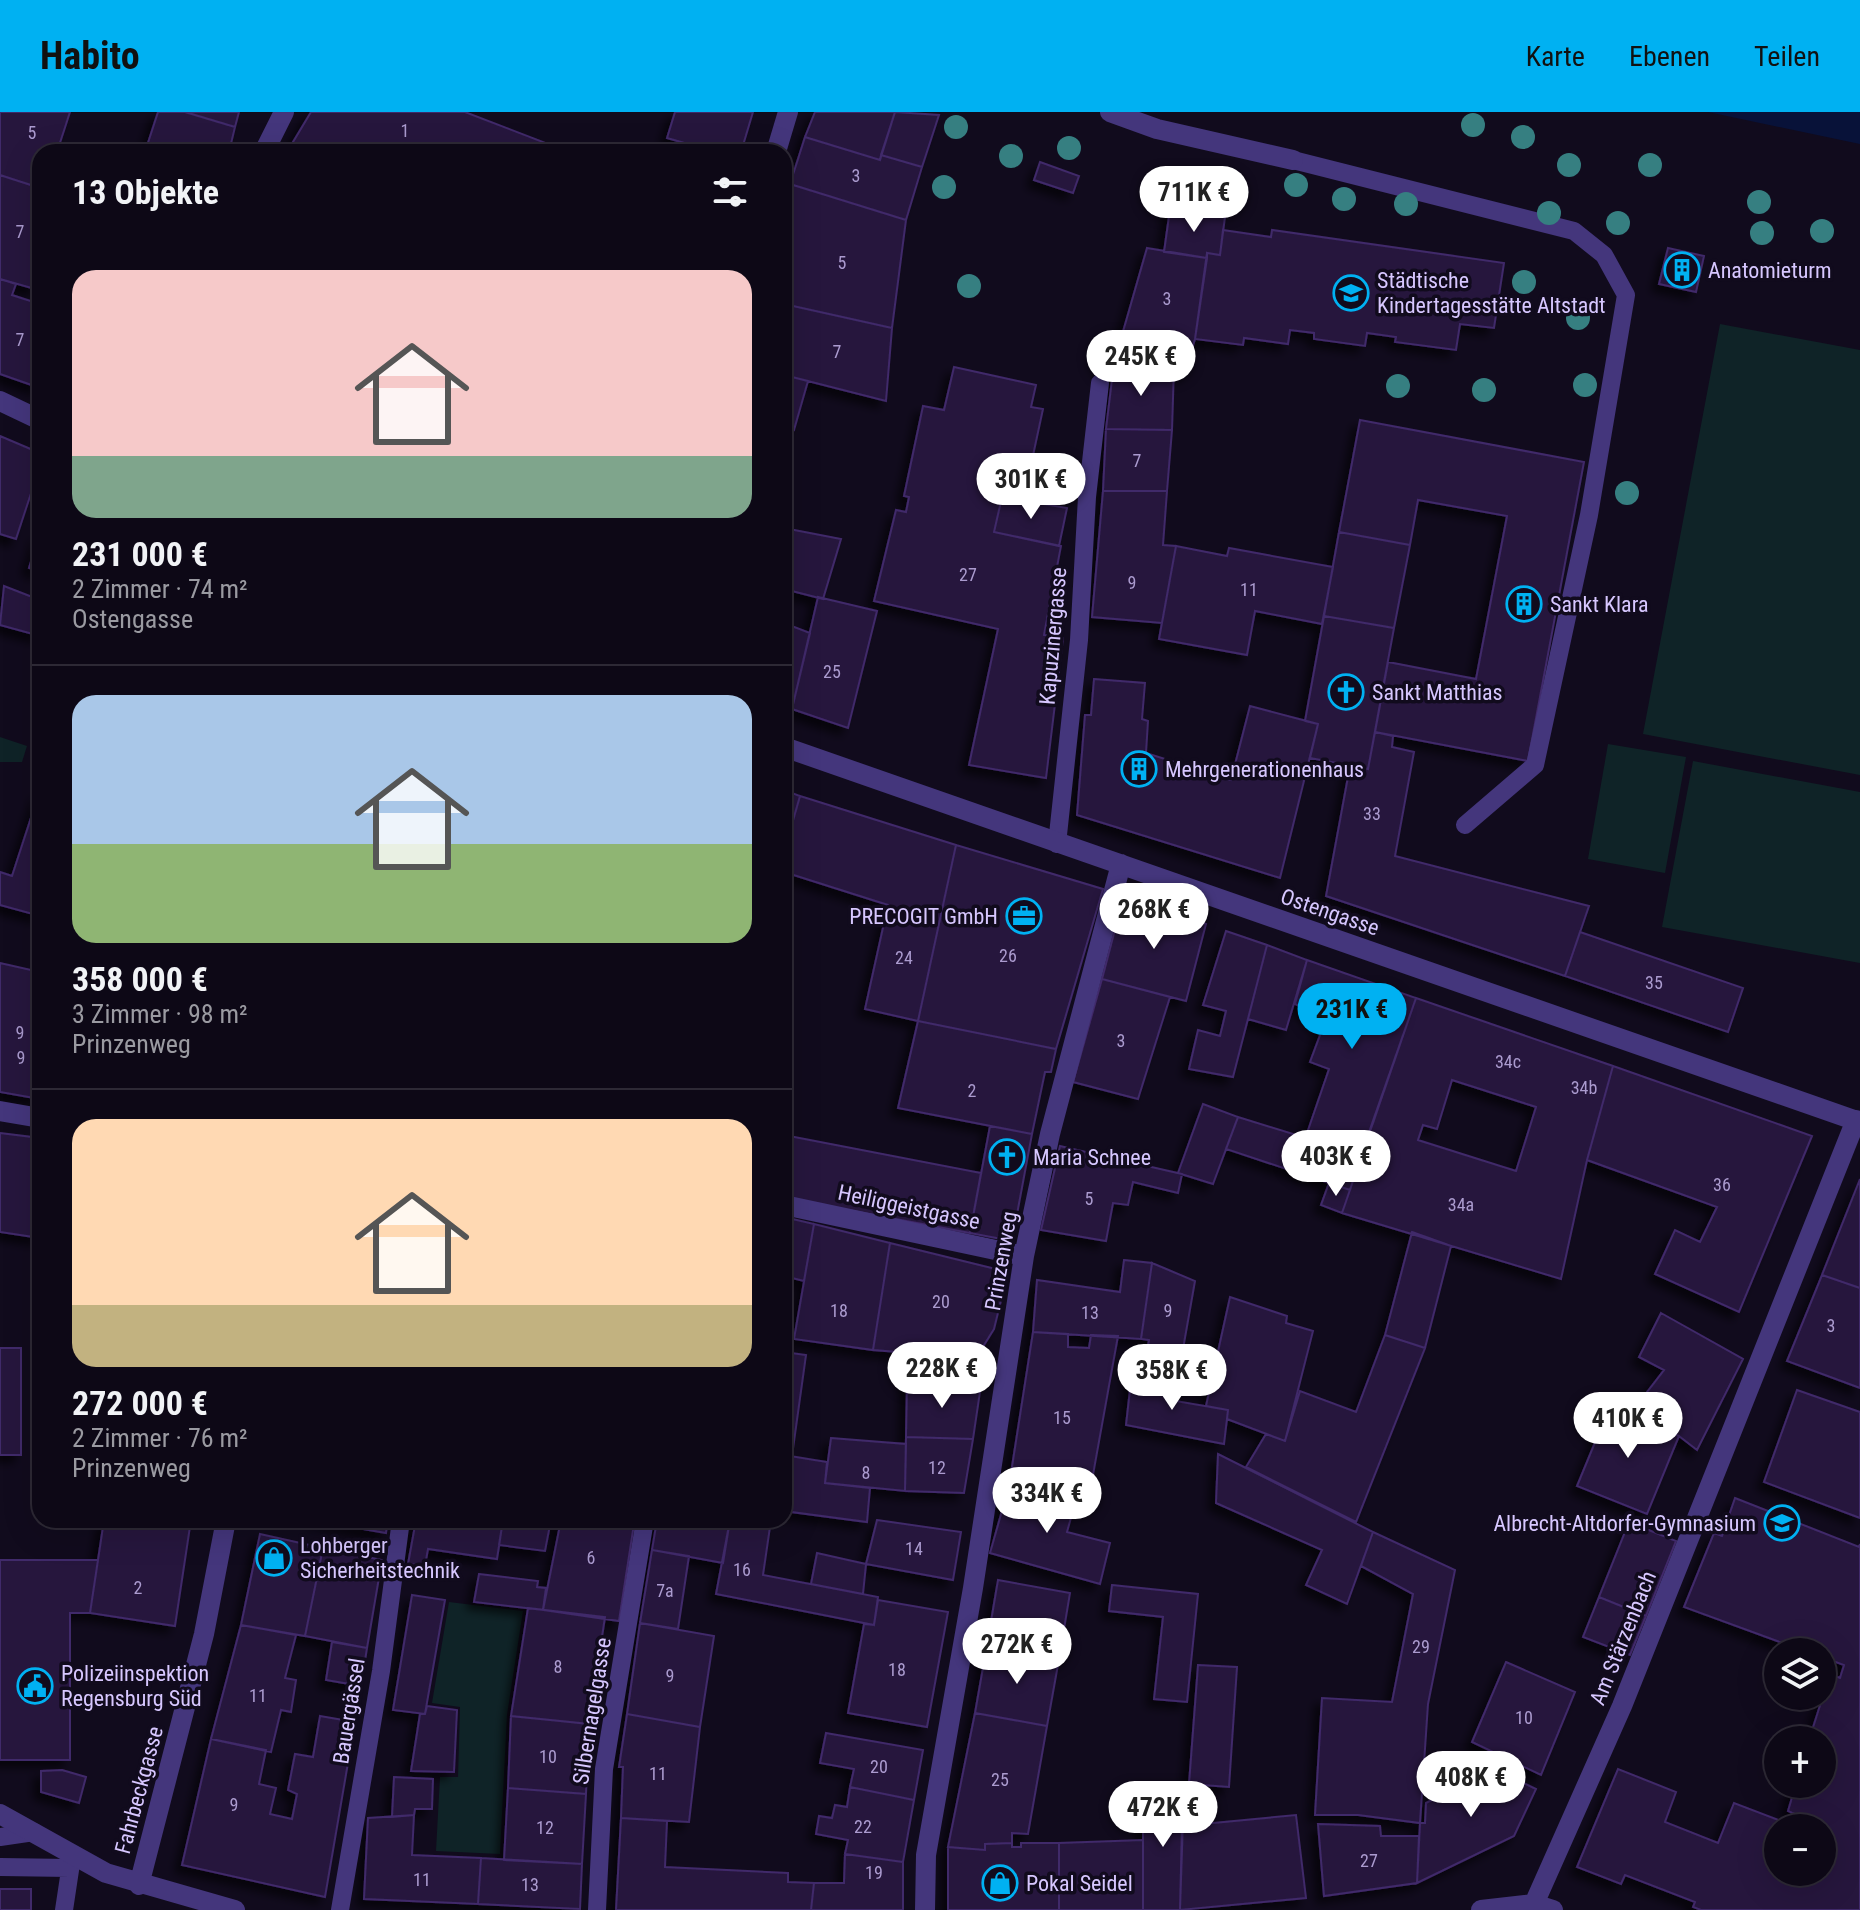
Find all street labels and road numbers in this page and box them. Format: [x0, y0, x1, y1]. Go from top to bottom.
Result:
street label: Kapuzinergasse [1035, 566, 1071, 706]
street label: Ostengasse [1277, 883, 1383, 941]
street label: Heiliggeistgasse [836, 1180, 982, 1234]
street label: Prinzenweg [980, 1209, 1022, 1313]
street label: Am Stärzenbach [1585, 1567, 1661, 1709]
street label: Silbernagelgasse [568, 1636, 616, 1786]
street label: Bauergässel [328, 1656, 370, 1766]
street label: Fahrbeckgasse [110, 1724, 168, 1856]

